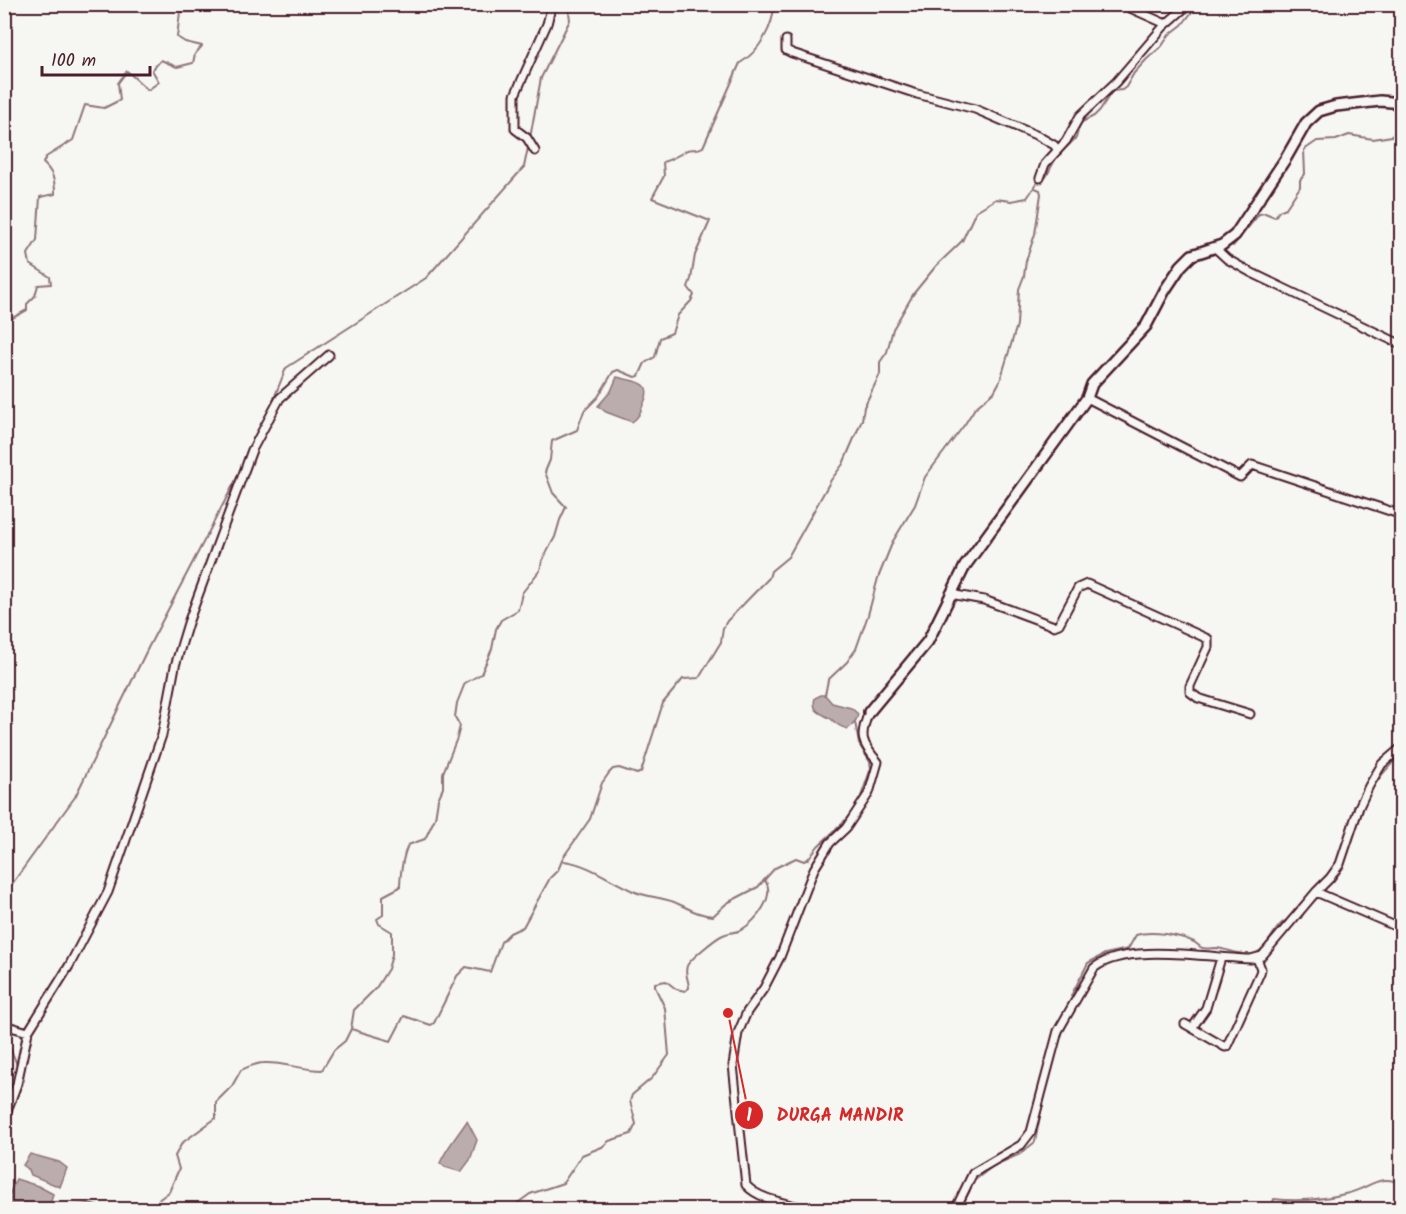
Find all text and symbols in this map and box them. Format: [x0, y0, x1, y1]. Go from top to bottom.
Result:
scale bar [42, 39, 150, 77]
text: 100 m [51, 47, 96, 76]
callout: DURGA MANDIR [734, 1097, 915, 1133]
text: 1 [746, 1102, 752, 1131]
text: DURGA MANDIR [776, 1102, 904, 1131]

